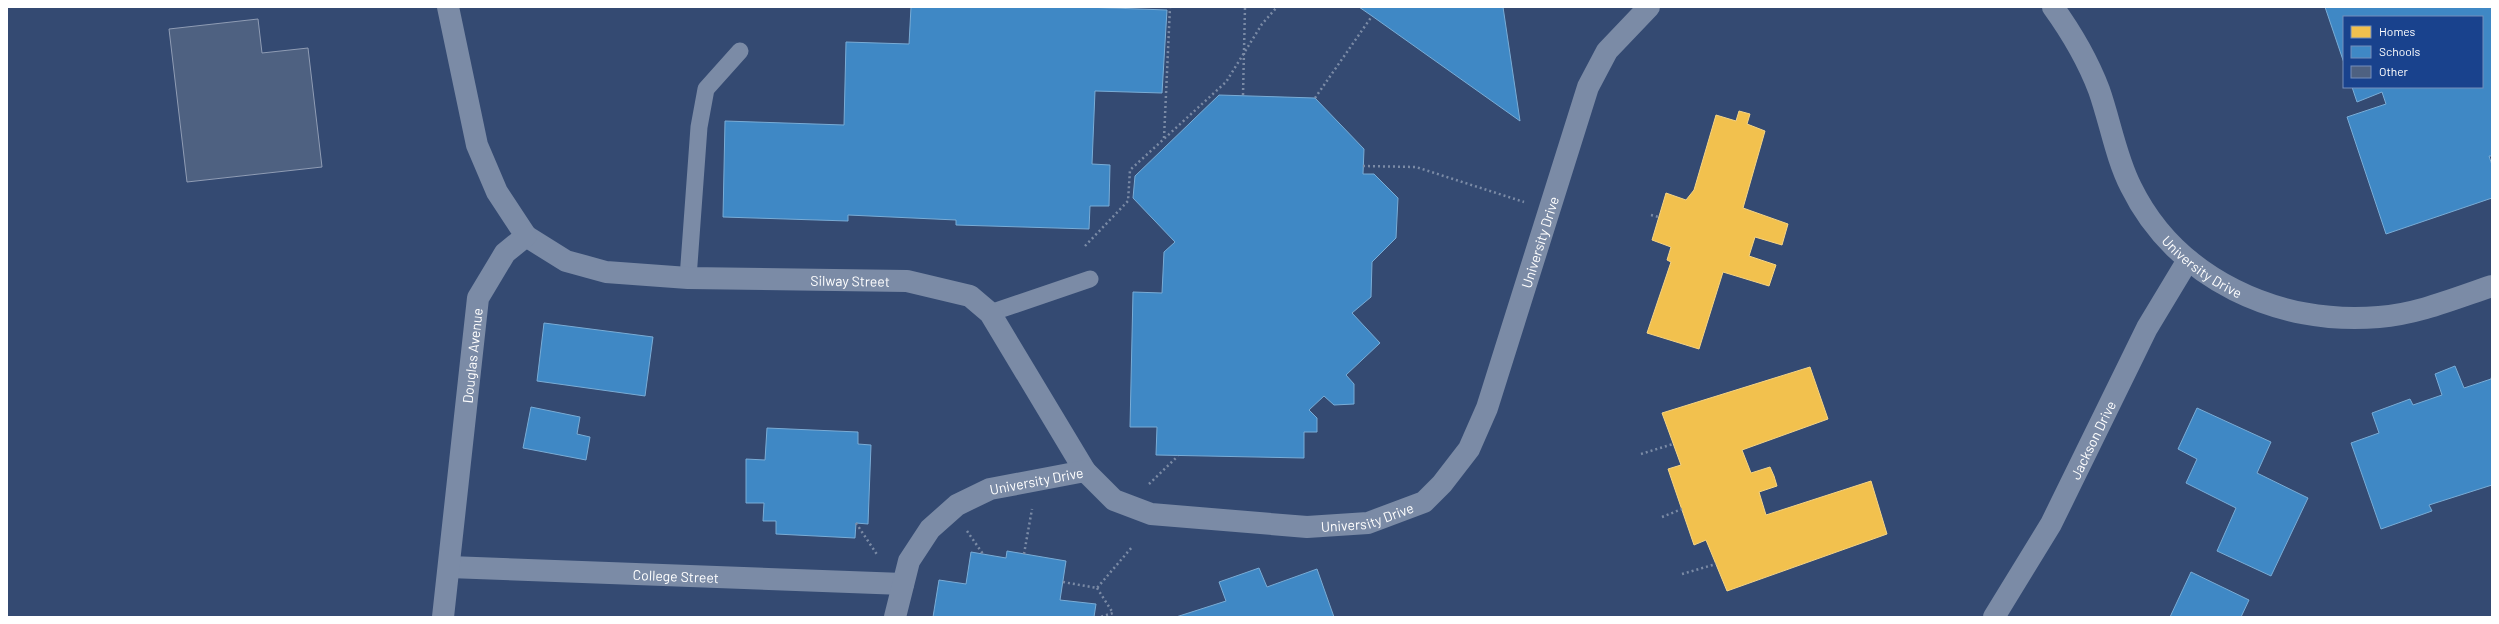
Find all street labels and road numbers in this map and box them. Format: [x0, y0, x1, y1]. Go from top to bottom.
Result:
street label: University Drive [1517, 194, 1562, 290]
street label: University Drive [2159, 232, 2245, 301]
street label: Silway Street [810, 271, 890, 289]
street label: Douglas Avenue [458, 307, 485, 404]
street label: Jackson Drive [2066, 398, 2119, 482]
street label: University Drive [988, 463, 1085, 497]
street label: University Drive [1320, 498, 1416, 535]
street label: College Street [632, 565, 719, 586]

